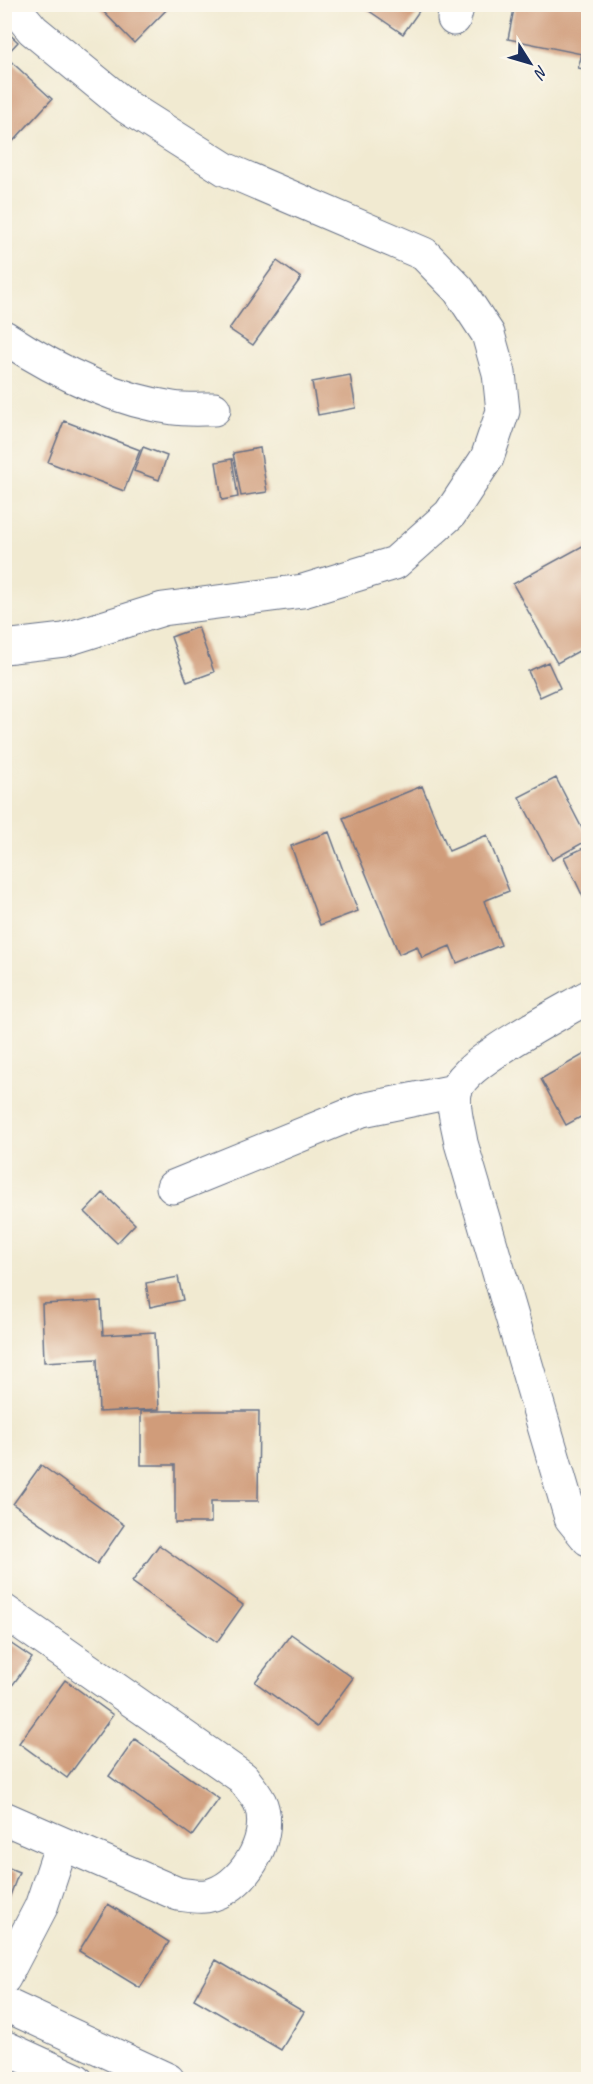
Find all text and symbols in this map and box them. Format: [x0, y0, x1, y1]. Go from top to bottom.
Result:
north arrow [500, 33, 560, 93]
text: N [528, 61, 552, 84]

